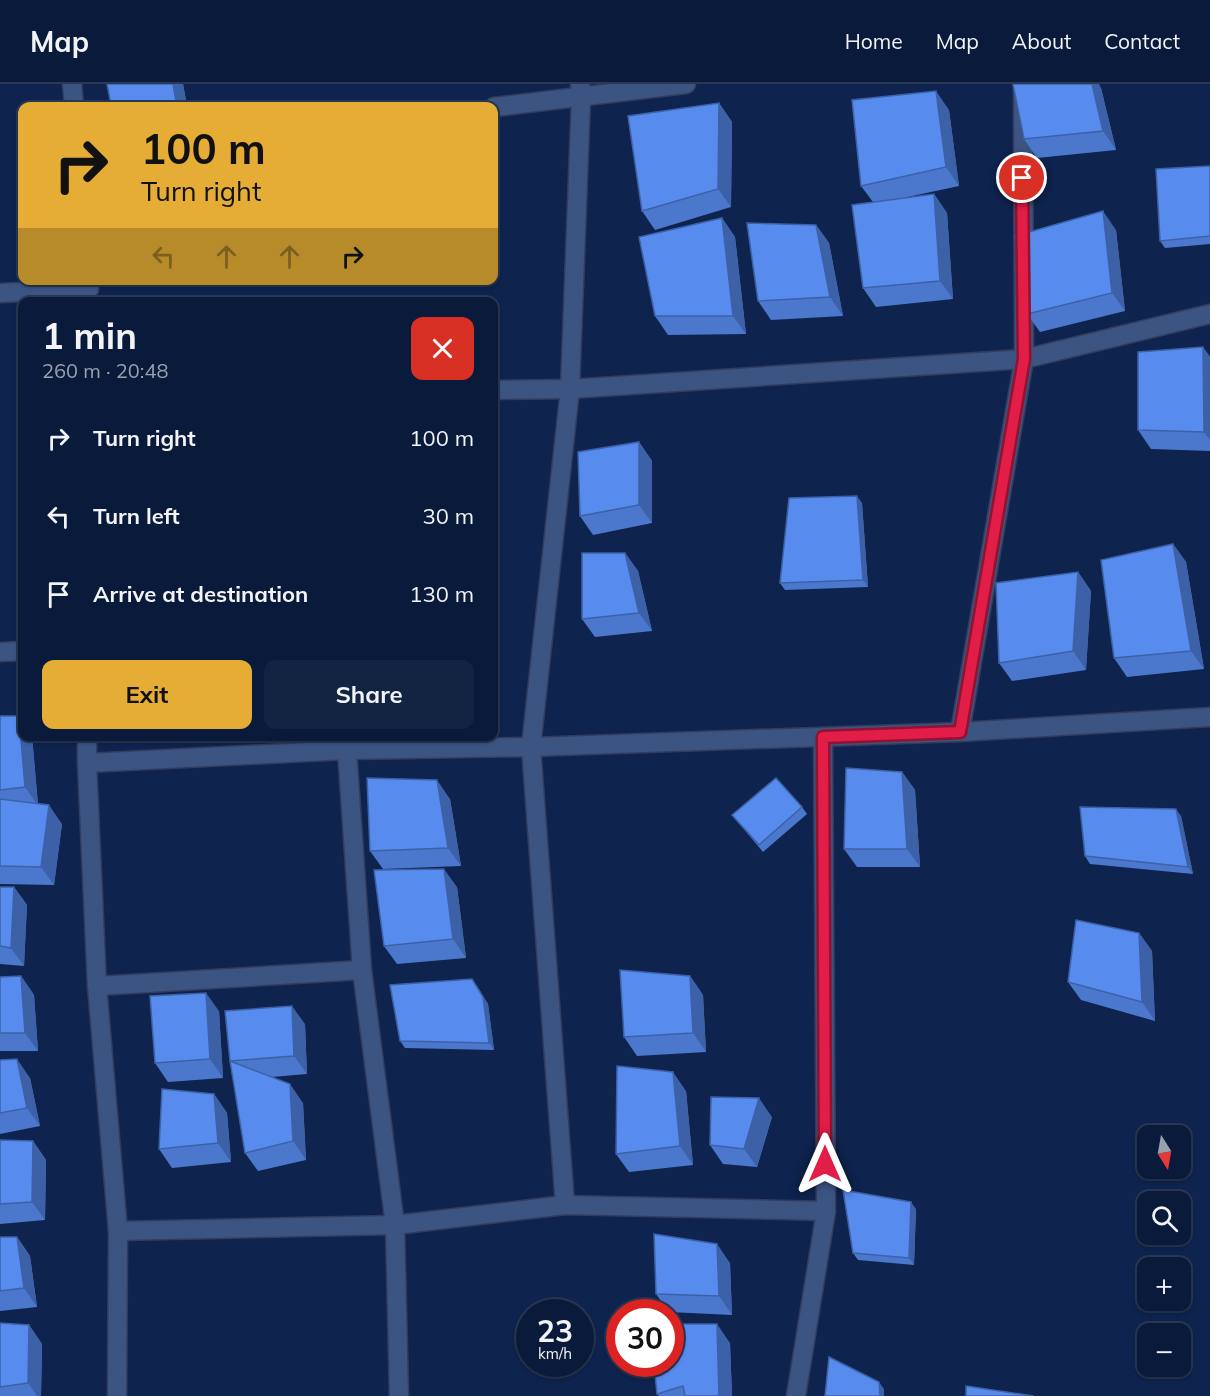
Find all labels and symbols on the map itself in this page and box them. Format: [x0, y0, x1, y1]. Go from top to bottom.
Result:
pin [996, 152, 1047, 203]
north arrow [1137, 1125, 1191, 1179]
position arrow [793, 1132, 857, 1196]
speed limit sign: 30 [606, 1299, 684, 1377]

